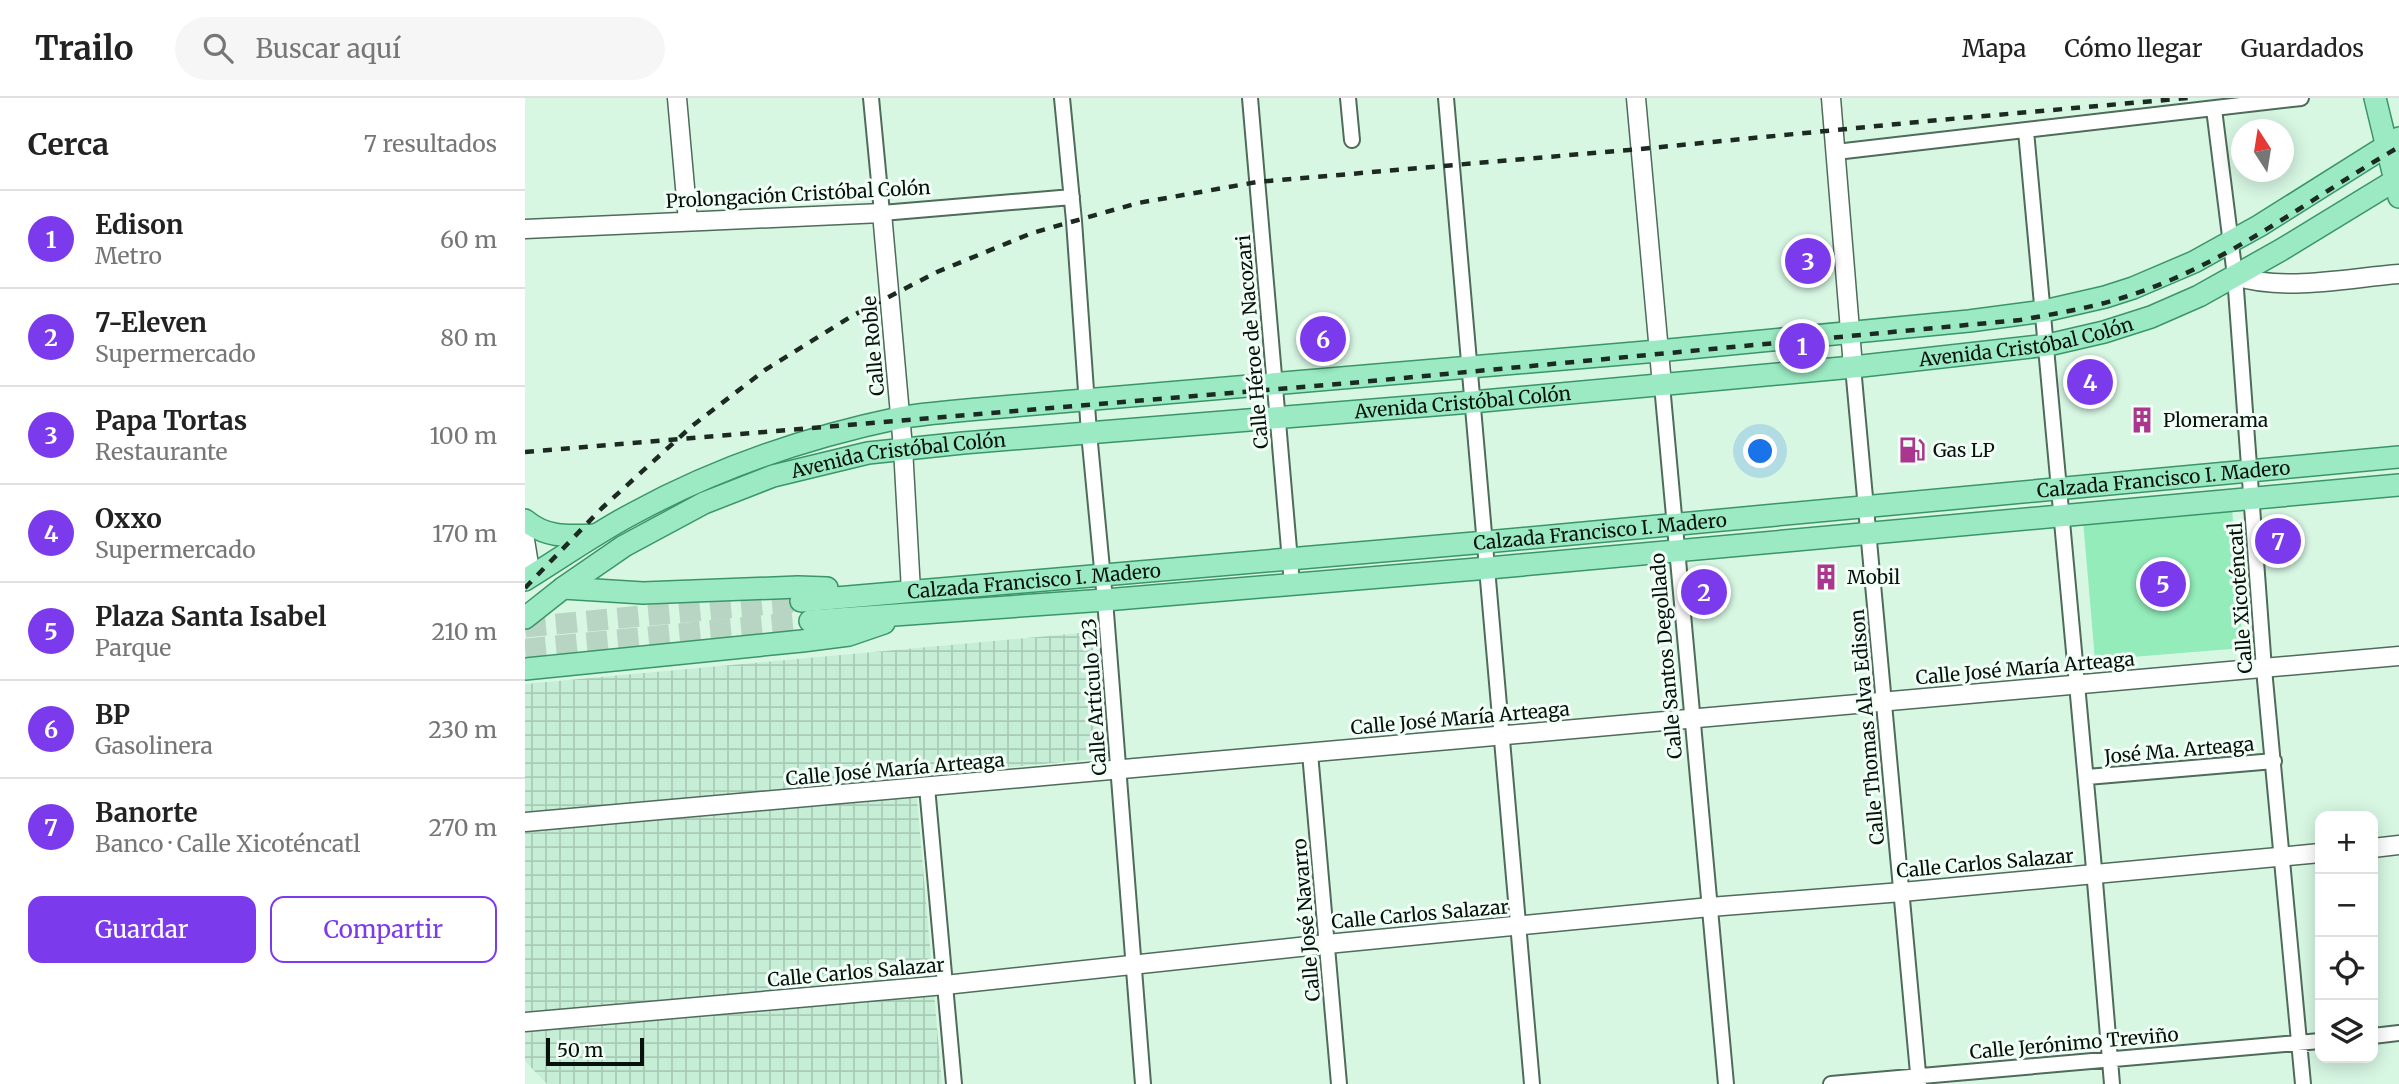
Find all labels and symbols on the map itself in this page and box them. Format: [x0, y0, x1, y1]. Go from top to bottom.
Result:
north arrow [2231, 119, 2294, 182]
street label: Prolongación Cristóbal Colón [665, 175, 931, 213]
street label: Calle Héroe de Nacozari [1231, 234, 1273, 450]
pin: 3 [1785, 235, 1831, 287]
street label: Calle Roble [857, 295, 889, 397]
street label: Avenida Cristóbal Colón [1917, 311, 2137, 372]
pin: 6 [1300, 313, 1346, 365]
pin: 1 [1779, 320, 1825, 372]
pin: 4 [2067, 356, 2113, 408]
street label: Avenida Cristóbal Colón [1352, 381, 1572, 424]
building icon: Plomerama [2127, 405, 2157, 435]
place label: Plomerama [2163, 408, 2268, 432]
street label: Avenida Cristóbal Colón [788, 428, 1007, 483]
your location [1743, 434, 1777, 468]
fuel station icon: Gas LP [1897, 435, 1927, 465]
place label: Gas LP [1933, 438, 1995, 462]
street label: Calzada Francisco I. Madero [2036, 455, 2291, 503]
street label: Calzada Francisco I. Madero [1472, 508, 1728, 555]
pin: 7 [2255, 515, 2301, 567]
street label: Calle Xicoténcatl [2223, 521, 2257, 674]
street label: Calle Santos Degollado [1645, 552, 1687, 760]
street label: Calzada Francisco I. Madero [906, 558, 1162, 604]
pin: 5 [2140, 558, 2186, 610]
building icon: Mobil [1811, 562, 1841, 592]
place label: Mobil [1847, 565, 1900, 589]
pin: 2 [1681, 566, 1727, 618]
street label: Calle Thomas Alva Edison [1845, 608, 1889, 846]
street label: Calle Artículo 123 [1077, 618, 1111, 776]
street label: Calle José María Arteaga [1915, 646, 2135, 690]
street label: Calle José María Arteaga [1350, 696, 1570, 740]
street label: José Ma. Arteaga [2102, 731, 2255, 769]
street label: Calle José María Arteaga [785, 747, 1005, 791]
street label: Calle José Navarro [1287, 838, 1325, 1002]
street label: Calle Carlos Salazar [1895, 843, 2075, 883]
street label: Calle Carlos Salazar [1330, 894, 1510, 934]
street label: Calle Carlos Salazar [766, 952, 946, 992]
street label: Calle Jerónimo Treviño [1969, 1022, 2179, 1064]
scale bar [546, 1035, 644, 1067]

